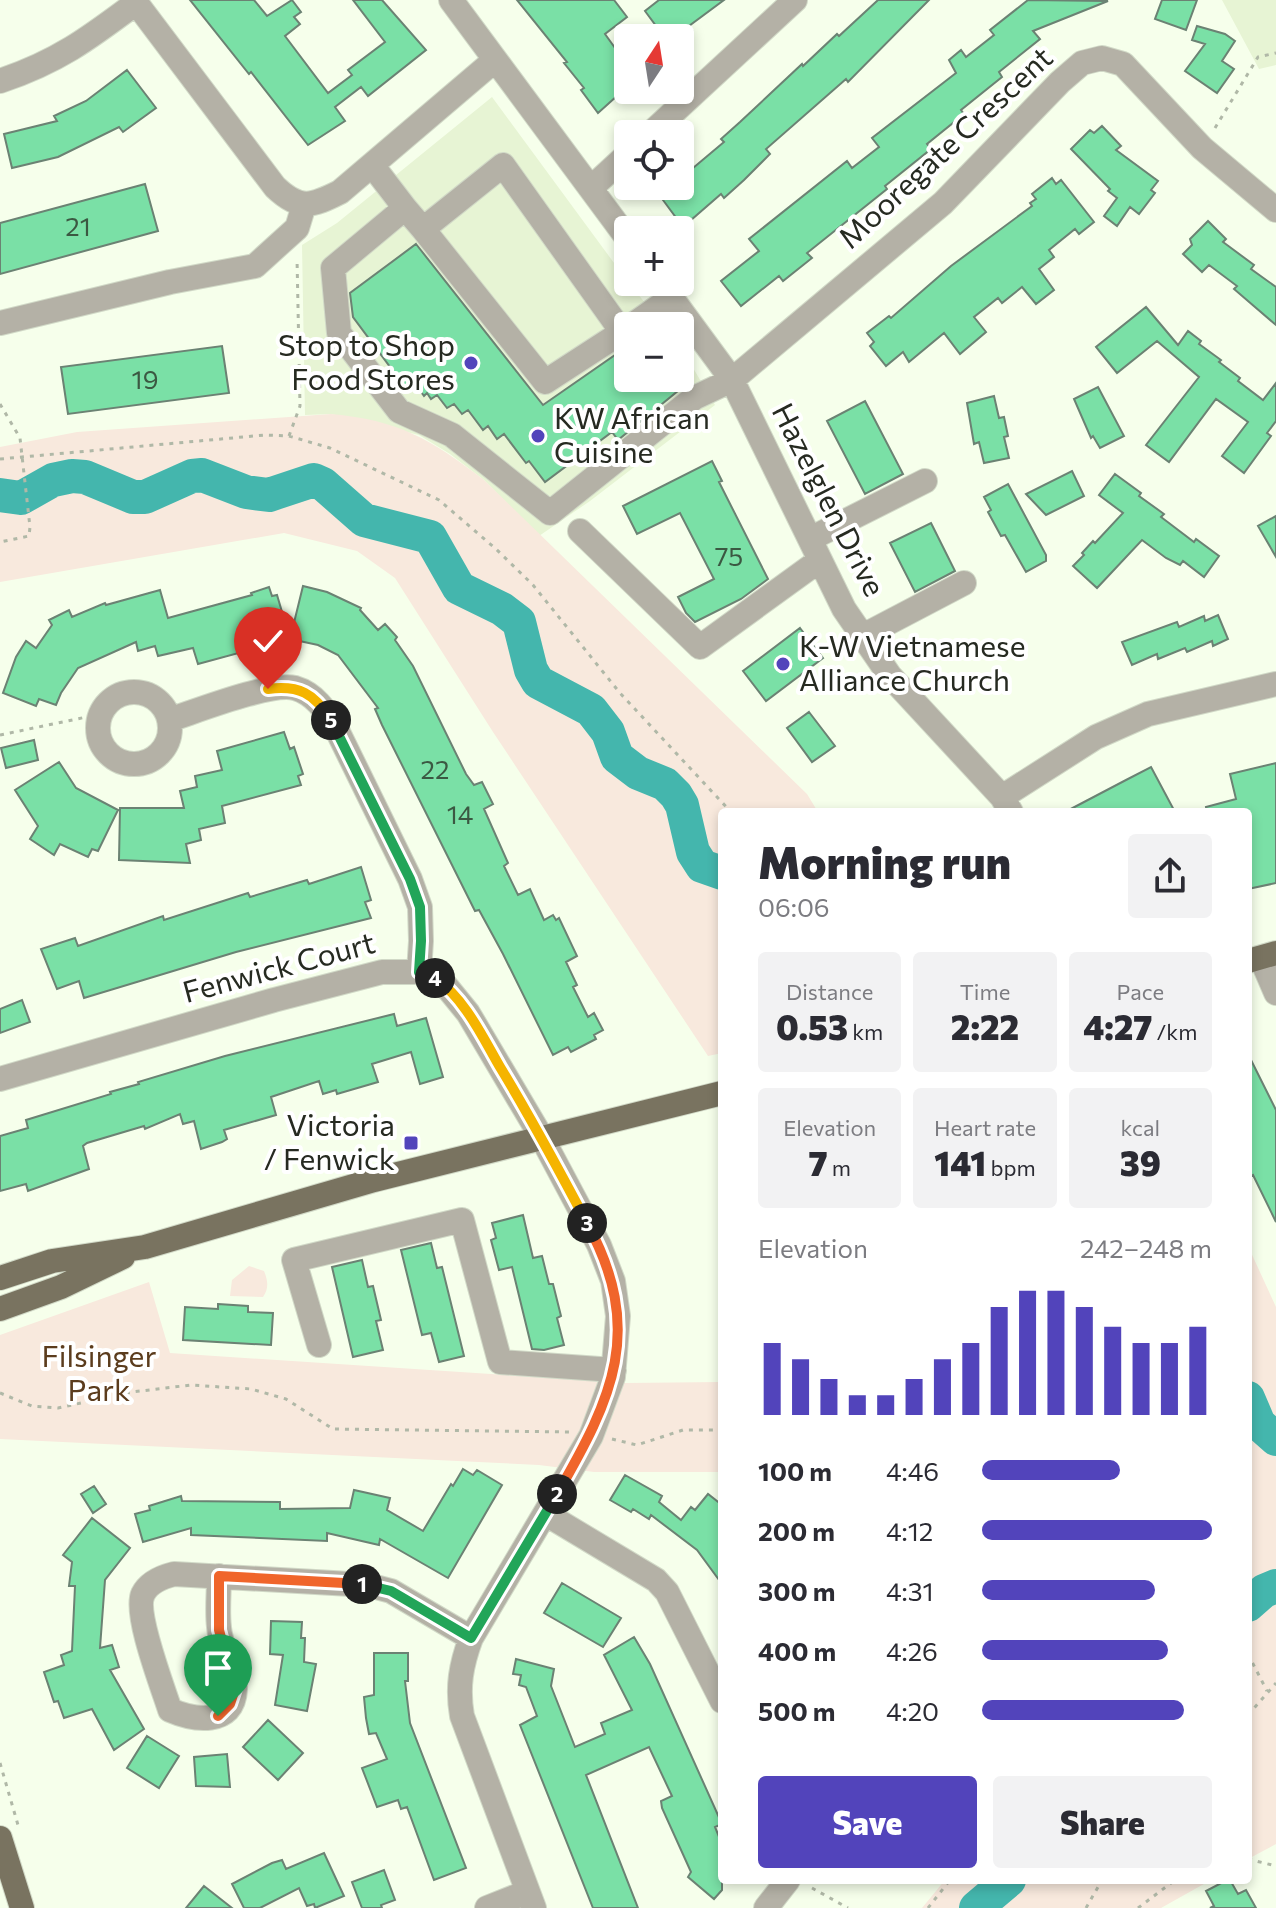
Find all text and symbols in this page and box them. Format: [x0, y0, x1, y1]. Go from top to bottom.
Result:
north arrow [614, 24, 694, 104]
map controls [614, 24, 694, 392]
street label: Mooregate Crescent [830, 38, 1059, 255]
button: locate [614, 120, 694, 200]
house number: 21 [65, 210, 91, 241]
button: + [614, 216, 694, 296]
button: − [614, 312, 694, 392]
place label: Stop to Shop Food Stores [278, 325, 455, 396]
marker: Stop to Shop Food Stores [462, 354, 480, 372]
house number: 19 [132, 363, 158, 394]
street label: Hazelglen Drive [766, 396, 895, 602]
place label: KW African Cuisine [554, 398, 710, 469]
marker: KW African Cuisine [529, 427, 547, 445]
house number: 75 [715, 540, 743, 571]
pin [234, 607, 302, 689]
icon: check [246, 619, 290, 663]
place label: K-W Vietnamese Alliance Church [799, 626, 1026, 697]
marker: K-W Vietnamese Alliance Church [774, 655, 792, 673]
pin: 5 [311, 700, 351, 740]
text: 5 [325, 706, 337, 733]
house number: 22 [421, 753, 449, 784]
house number: 14 [447, 798, 473, 829]
text: Morning run [758, 834, 1011, 888]
button: share [1128, 834, 1212, 918]
text: 06:06 [758, 891, 830, 922]
street label: Fenwick Court [178, 922, 378, 1009]
pin: 4 [415, 958, 455, 998]
text: 4 [428, 964, 442, 991]
text: Distance [786, 978, 873, 1005]
text: Time [960, 978, 1010, 1005]
text: Pace [1116, 978, 1164, 1005]
text: 0.53 [776, 1005, 848, 1047]
text: 2:22 [951, 1005, 1019, 1047]
text: 4:27 [1083, 1005, 1152, 1047]
text: km [848, 1018, 883, 1045]
text: /km [1152, 1018, 1197, 1045]
place label: Victoria / Fenwick [264, 1105, 395, 1176]
text: Elevation [783, 1114, 876, 1141]
text: Heart rate [934, 1114, 1036, 1141]
text: kcal [1121, 1114, 1160, 1141]
marker: Victoria / Fenwick [402, 1134, 420, 1152]
text: 7 [808, 1141, 828, 1183]
text: 141 [934, 1141, 986, 1183]
text: 39 [1120, 1141, 1161, 1183]
text: m [828, 1154, 851, 1181]
text: bpm [986, 1154, 1036, 1181]
pin: 3 [567, 1203, 607, 1243]
text: 3 [581, 1209, 593, 1236]
text: Elevation [758, 1232, 868, 1263]
text: 242–248 m [1080, 1232, 1212, 1263]
park label: Filsinger Park [42, 1336, 156, 1407]
text: 100 m [758, 1455, 832, 1486]
text: 4:46 [886, 1455, 939, 1486]
pin: 2 [537, 1474, 577, 1514]
text: 2 [551, 1480, 563, 1507]
text: 200 m [758, 1515, 835, 1546]
text: 4:12 [886, 1515, 933, 1546]
pin: 1 [342, 1564, 382, 1604]
text: 1 [357, 1570, 367, 1597]
text: 300 m [758, 1575, 835, 1606]
text: 4:31 [886, 1575, 934, 1606]
pin [184, 1634, 252, 1716]
text: 400 m [758, 1635, 836, 1666]
text: 4:26 [886, 1635, 938, 1666]
icon: arrive [196, 1646, 240, 1690]
text: 500 m [758, 1695, 835, 1726]
text: 4:20 [886, 1695, 939, 1726]
button: Save [758, 1776, 977, 1868]
button: Share [993, 1776, 1212, 1868]

